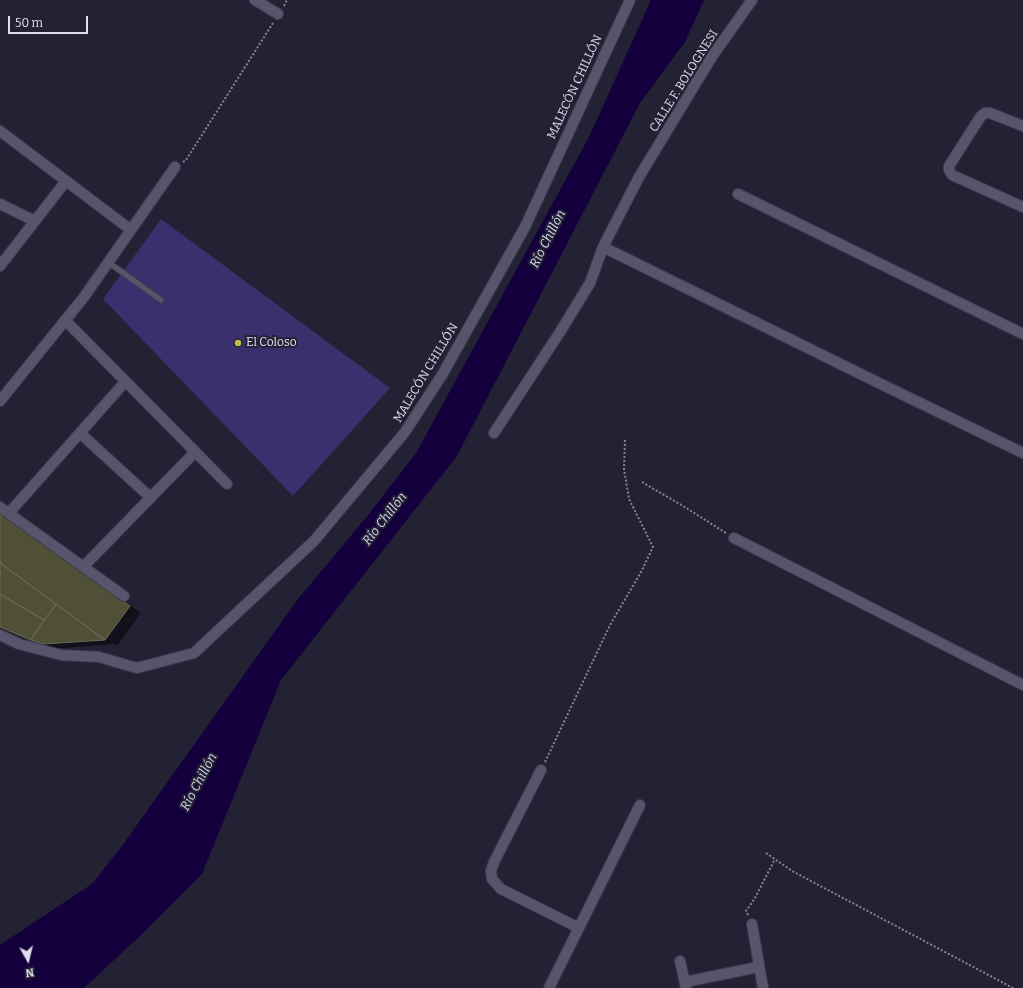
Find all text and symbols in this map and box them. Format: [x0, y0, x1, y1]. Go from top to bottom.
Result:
scale bar [10, 8, 90, 34]
text: 50 m [15, 16, 43, 30]
street label: CALLE F. BOLOGNESI [647, 27, 721, 135]
street label: MALECÓN CHILLÓN [545, 33, 605, 141]
water label: Río Chillón [527, 207, 569, 271]
street label: MALECÓN CHILLÓN [391, 321, 461, 425]
place label: El Coloso [246, 336, 297, 350]
marker: El Coloso [233, 338, 243, 348]
water label: Río Chillón [359, 489, 411, 549]
water label: Río Chillón [177, 751, 221, 813]
north arrow [8, 940, 48, 980]
text: N [25, 965, 35, 979]

